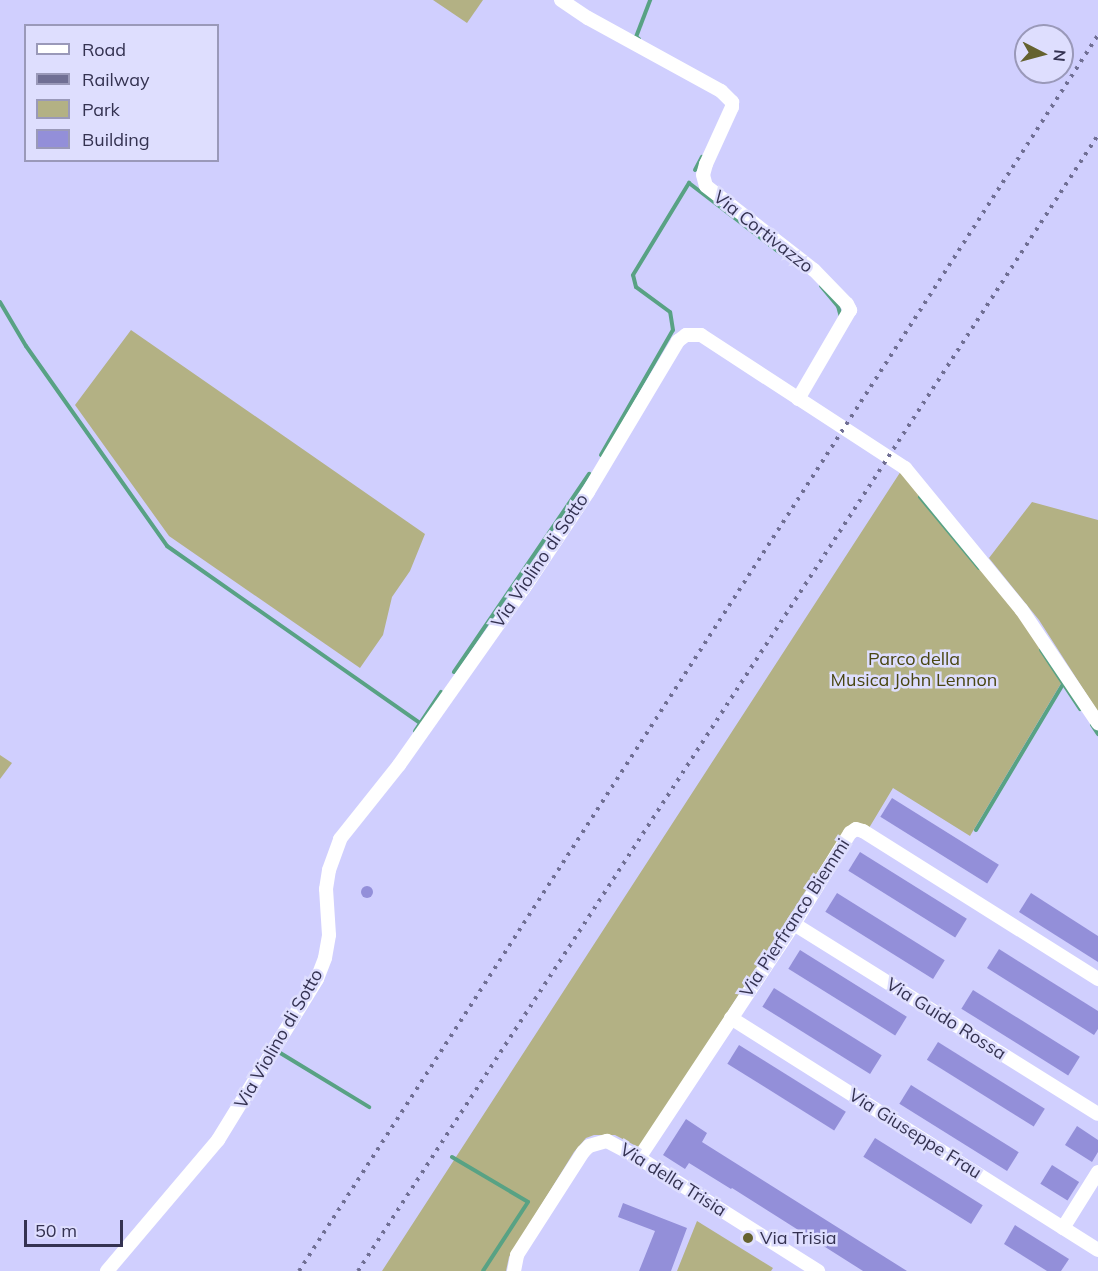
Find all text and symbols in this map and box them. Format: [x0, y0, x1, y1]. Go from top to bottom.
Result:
legend [24, 24, 219, 162]
north arrow [1014, 24, 1074, 84]
text: Road [82, 38, 126, 61]
text: N [1049, 49, 1070, 63]
text: Railway [82, 68, 150, 91]
text: Park [82, 98, 120, 121]
text: Building [82, 128, 150, 151]
street label: Via Cortivazzo [709, 186, 817, 278]
street label: Via Violino di Sotto [487, 490, 593, 632]
park label: Parco della Musica John Lennon [831, 649, 997, 692]
street label: Via Pierfranco Biemmi [736, 835, 854, 1001]
street label: Via Violino di Sotto [230, 965, 328, 1113]
street label: Via Guido Rossa [882, 974, 1010, 1064]
street label: Via Giuseppe Frau [845, 1084, 985, 1184]
street label: Via della Trisia [616, 1139, 730, 1221]
scale bar [27, 1208, 126, 1246]
text: 50 m [35, 1219, 77, 1242]
place label: Via Trisia [760, 1227, 837, 1249]
marker: Via Trisia [741, 1231, 755, 1245]

